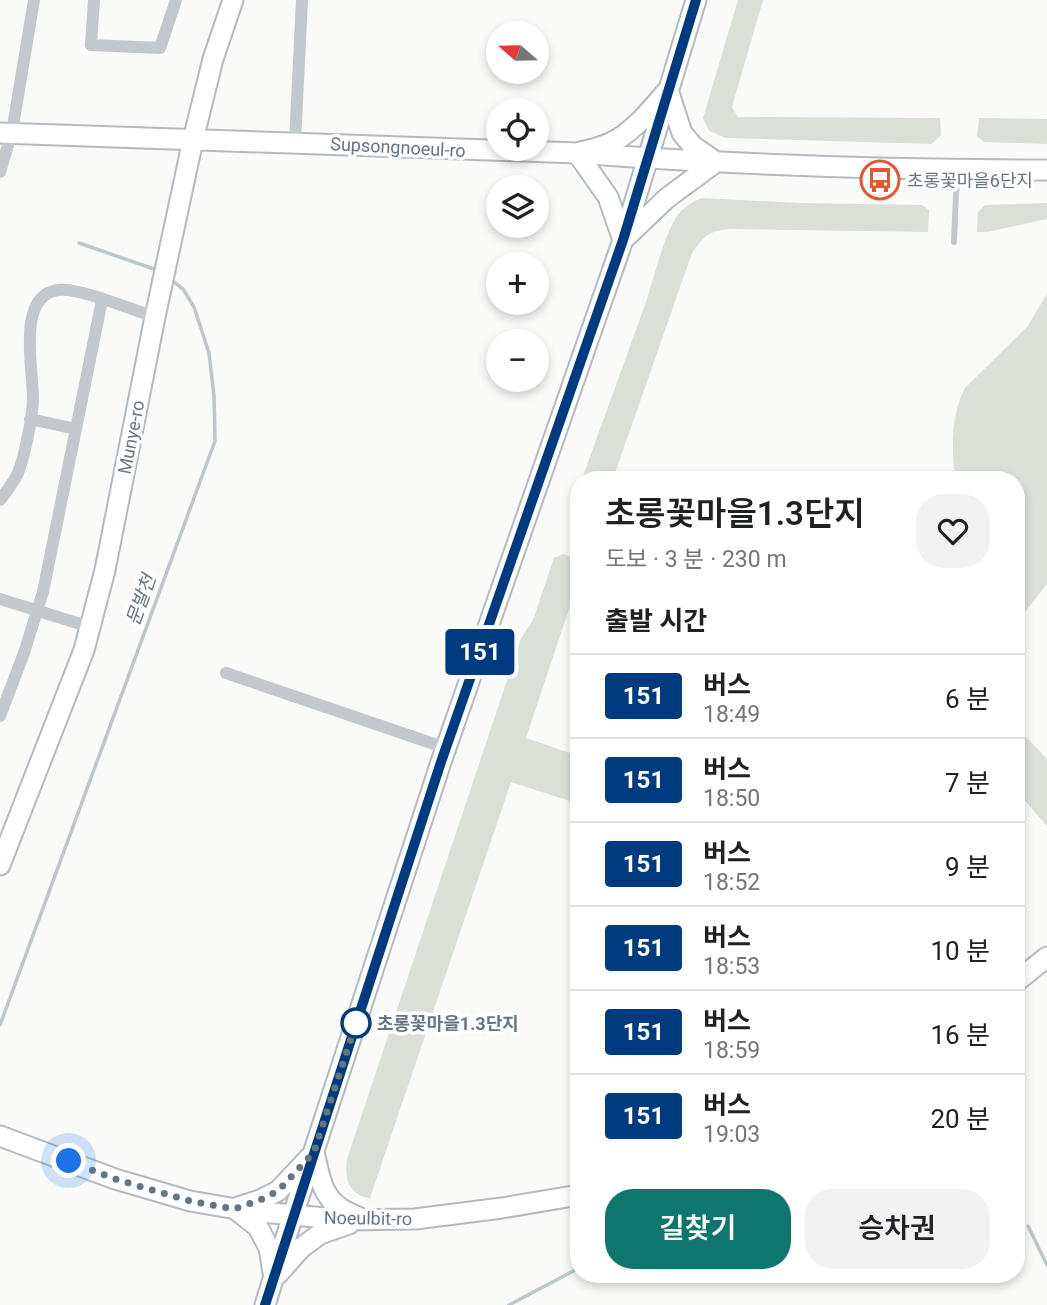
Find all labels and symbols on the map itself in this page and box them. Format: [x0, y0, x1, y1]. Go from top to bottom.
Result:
north arrow [486, 21, 550, 84]
street label: Supsongnoeul-ro [330, 133, 466, 161]
bus stop icon: 초롱꽃마을6단지 [859, 159, 901, 201]
place label: 초롱꽃마을6단지 [907, 170, 1033, 191]
street label: Munye-ro [114, 398, 148, 476]
water label: 문발천 [121, 570, 161, 629]
line badge: 151 [440, 629, 520, 675]
marker: 초롱꽃마을1.3단지 [341, 1008, 371, 1038]
place label: 초롱꽃마을1.3단지 [377, 1013, 519, 1034]
your location [51, 1143, 86, 1178]
street label: Noeulbit-ro [324, 1207, 412, 1229]

